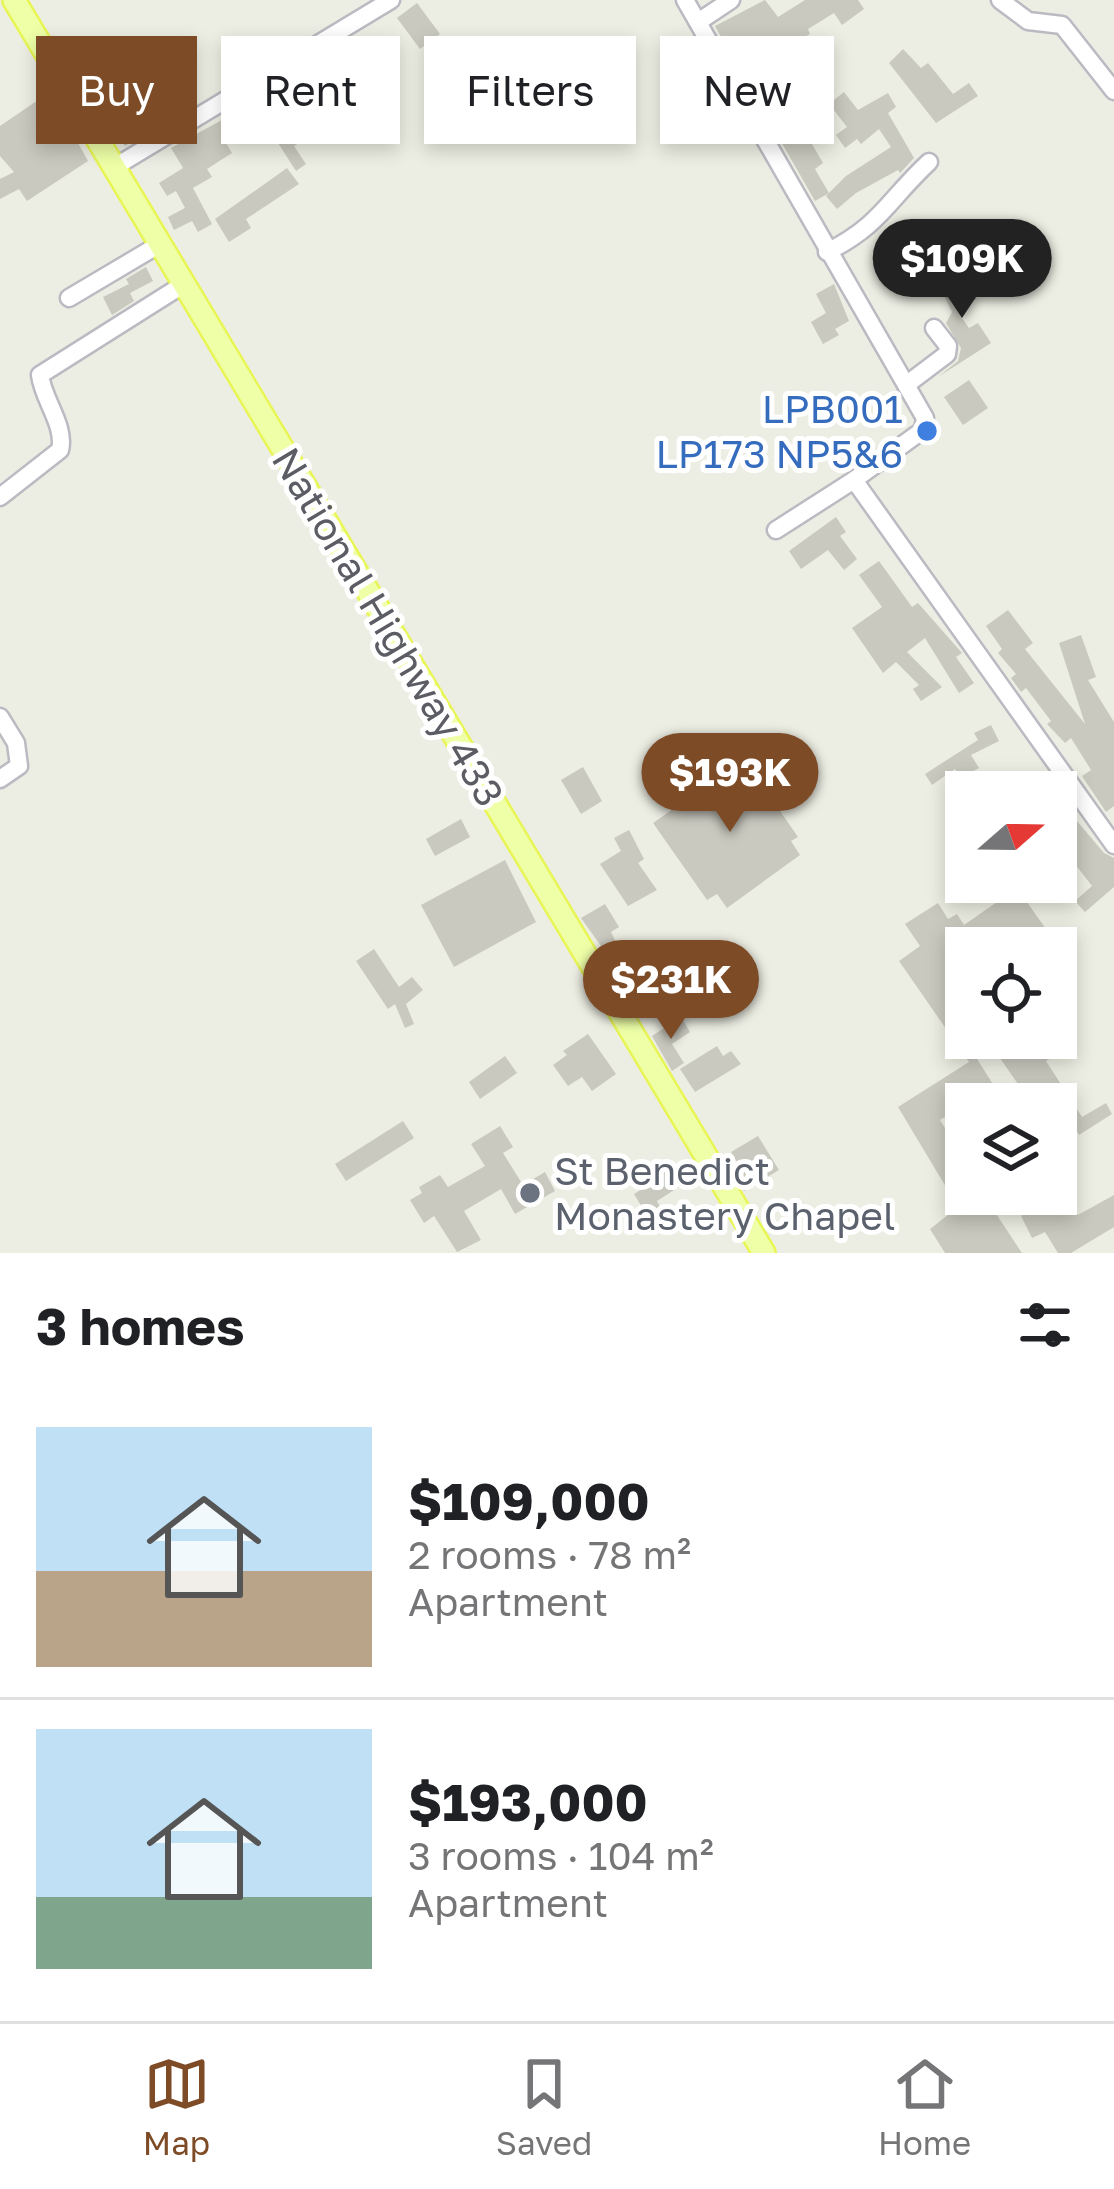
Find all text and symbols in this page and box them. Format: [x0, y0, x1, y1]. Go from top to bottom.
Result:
chip: Buy [36, 36, 197, 144]
chip: Rent [221, 36, 400, 144]
chip: Filters [424, 36, 636, 144]
chip: New [660, 36, 834, 144]
pin: $109K [878, 219, 1046, 321]
text: $109K [900, 234, 1024, 281]
place label: LPB001 LP173 NP5&6 [656, 385, 903, 477]
marker: LPB001 LP173 NP5&6 [914, 418, 940, 444]
street label: National Highway 433 [263, 439, 514, 814]
pin: $193K [646, 733, 814, 835]
text: $193K [668, 748, 792, 795]
north arrow [945, 771, 1077, 903]
map controls [945, 771, 1077, 1215]
button: locate [945, 927, 1077, 1059]
pin: $231K [587, 940, 755, 1042]
text: $231K [610, 955, 732, 1002]
button: layers [945, 1083, 1077, 1215]
place label: St Benedict Monastery Chapel [554, 1147, 895, 1239]
marker: St Benedict Monastery Chapel [517, 1180, 543, 1206]
icon: filters [1012, 1292, 1078, 1358]
text: 3 homes [36, 1295, 245, 1356]
text: $109,000 [408, 1470, 650, 1531]
icon: home [132, 1475, 276, 1619]
text: 2 rooms · 78 m² [408, 1531, 691, 1578]
text: Apartment [408, 1578, 608, 1625]
text: $193,000 [408, 1771, 648, 1832]
icon: home [132, 1777, 276, 1921]
text: 3 rooms · 104 m² [408, 1832, 714, 1879]
text: Apartment [408, 1879, 608, 1926]
tab: Map [143, 2051, 210, 2162]
tab: Saved [496, 2051, 592, 2162]
tab: Home [878, 2051, 971, 2162]

